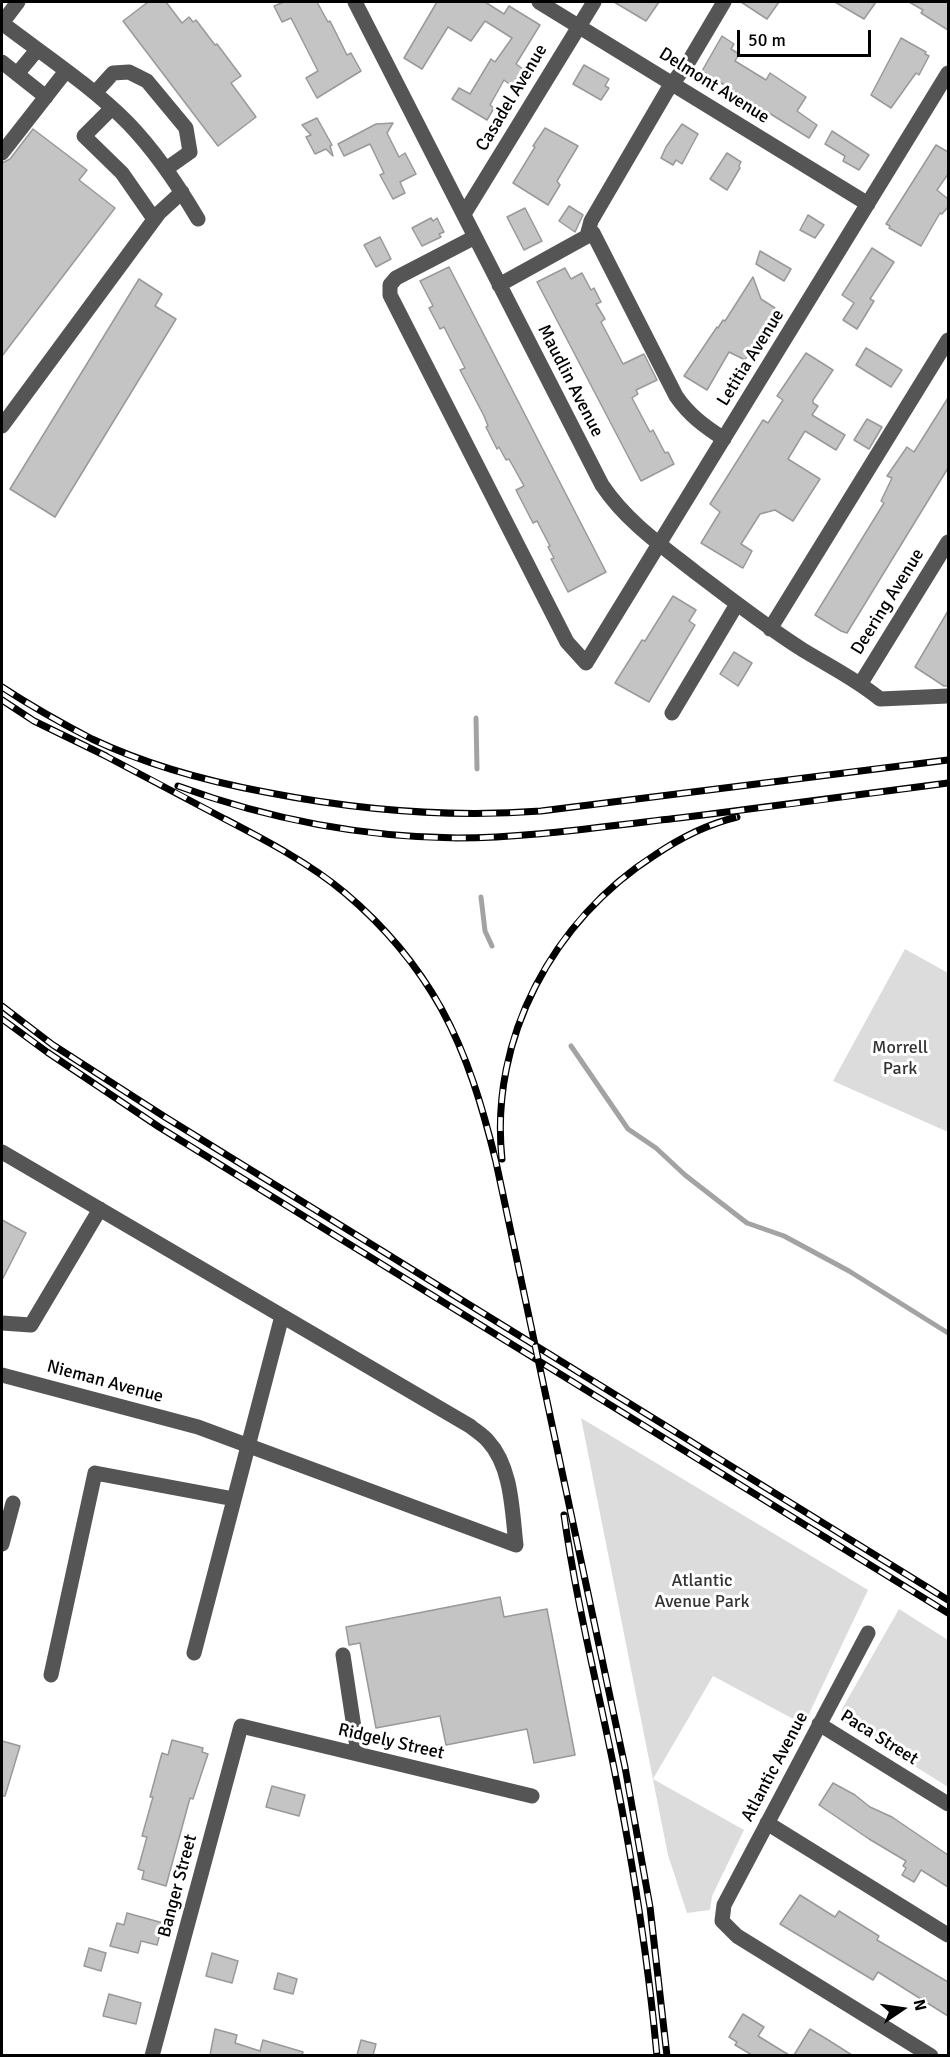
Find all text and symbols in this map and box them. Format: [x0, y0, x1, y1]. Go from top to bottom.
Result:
scale bar [740, 18, 874, 56]
text: 50 m [748, 29, 786, 51]
street label: Casadel Avenue [472, 41, 552, 155]
street label: Delmont Avenue [655, 43, 773, 129]
street label: Letitia Avenue [713, 306, 789, 410]
street label: Maudlin Avenue [532, 321, 608, 441]
street label: Deering Avenue [847, 545, 929, 659]
park label: Morrell Park [872, 1037, 928, 1080]
street label: Nieman Avenue [44, 1356, 166, 1408]
park label: Atlantic Avenue Park [655, 1570, 749, 1612]
street label: Paca Street [836, 1706, 922, 1770]
street label: Atlantic Avenue [737, 1708, 813, 1826]
street label: Ridgely Street [336, 1719, 446, 1765]
street label: Banger Street [154, 1832, 202, 1940]
north arrow [872, 1979, 932, 2039]
text: N [909, 1997, 931, 2013]

